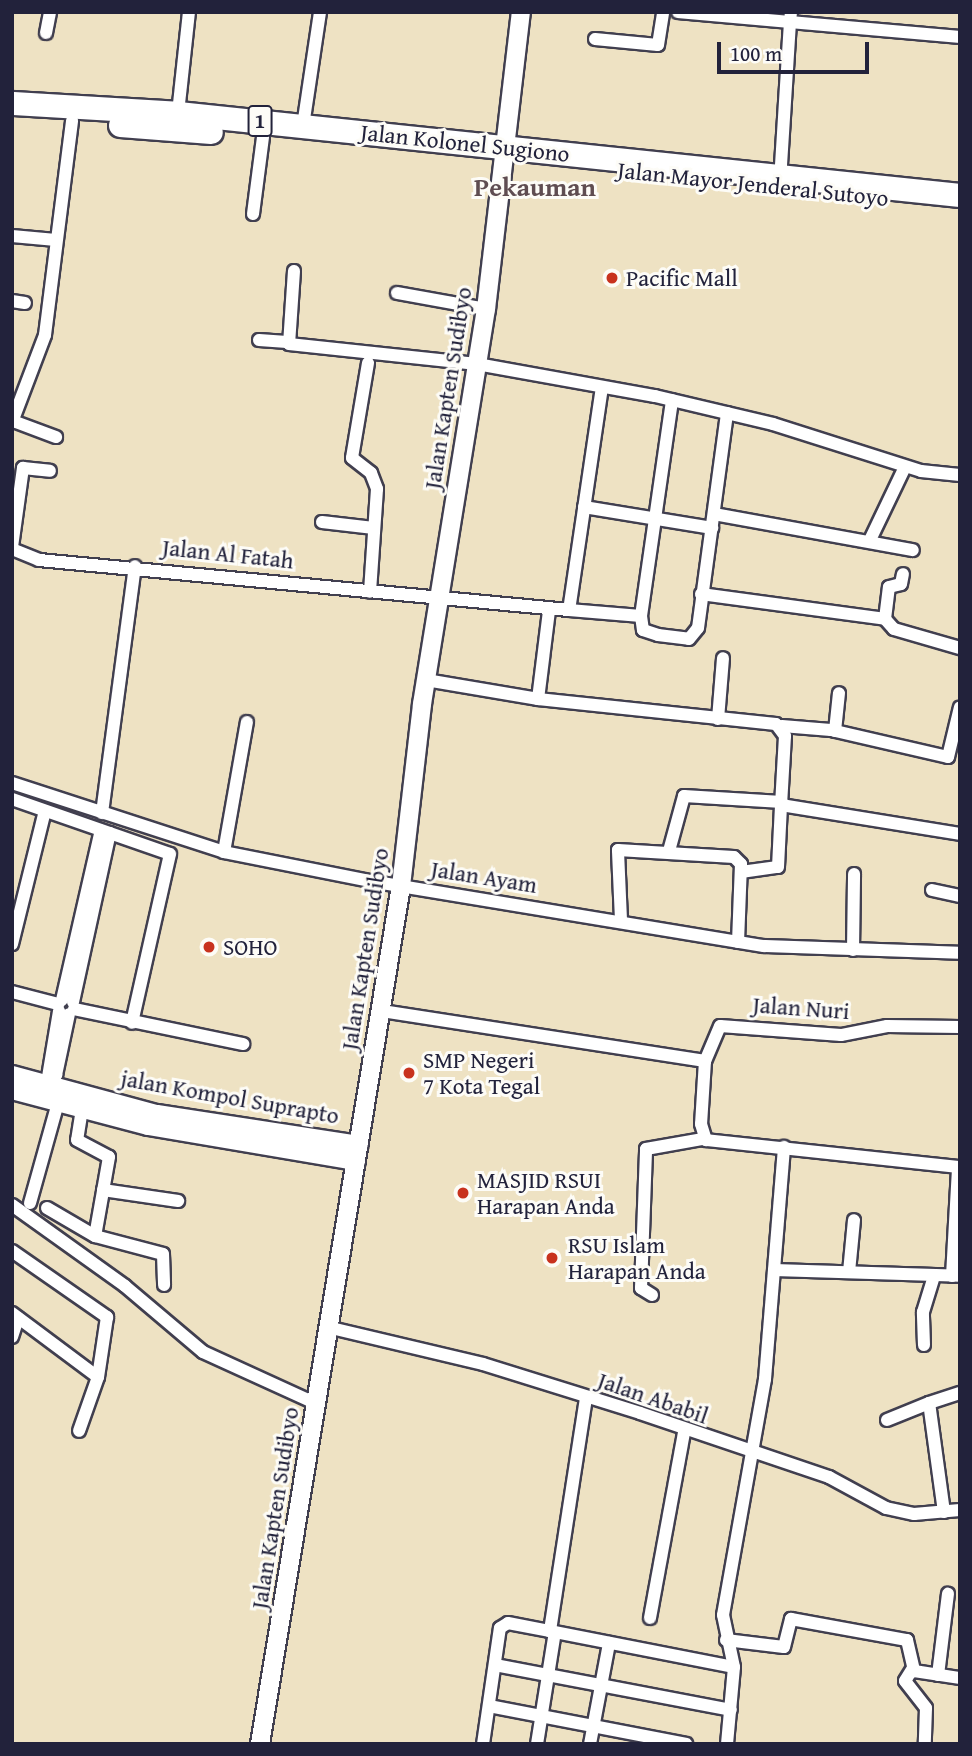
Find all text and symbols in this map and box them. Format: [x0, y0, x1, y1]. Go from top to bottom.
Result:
scale bar [720, 28, 872, 72]
text: 100 m [730, 38, 782, 69]
road number: 1 [246, 104, 274, 138]
street label: Jalan Kolonel Sugiono [359, 118, 571, 168]
street label: Jalan Mayor Jenderal Sutoyo [616, 156, 890, 212]
district label: Pekauman [474, 171, 596, 203]
place label: Pacific Mall [626, 264, 738, 292]
marker: Pacific Mall [604, 270, 620, 286]
street label: Jalan Kapten Sudibyo [418, 285, 478, 491]
street label: Jalan Al Fatah [161, 533, 295, 575]
street label: Jalan Kapten Sudibyo [335, 846, 395, 1052]
street label: Jalan Ayam [429, 855, 539, 899]
place label: SOHO [223, 933, 277, 961]
marker: SOHO [201, 939, 217, 955]
street label: Jalan Nuri [752, 991, 850, 1025]
place label: SMP Negeri 7 Kota Tegal [423, 1046, 540, 1100]
street label: jalan Kompol Suprapto [119, 1064, 341, 1130]
marker: SMP Negeri 7 Kota Tegal [401, 1065, 417, 1081]
place label: MASJID RSUI Harapan Anda [477, 1166, 615, 1220]
marker: MASJID RSUI Harapan Anda [455, 1185, 471, 1201]
place label: RSU Islam Harapan Anda [568, 1231, 706, 1285]
marker: RSU Islam Harapan Anda [542, 1248, 562, 1268]
street label: Jalan Ababil [594, 1366, 712, 1430]
street label: Jalan Kapten Sudibyo [245, 1405, 305, 1611]

